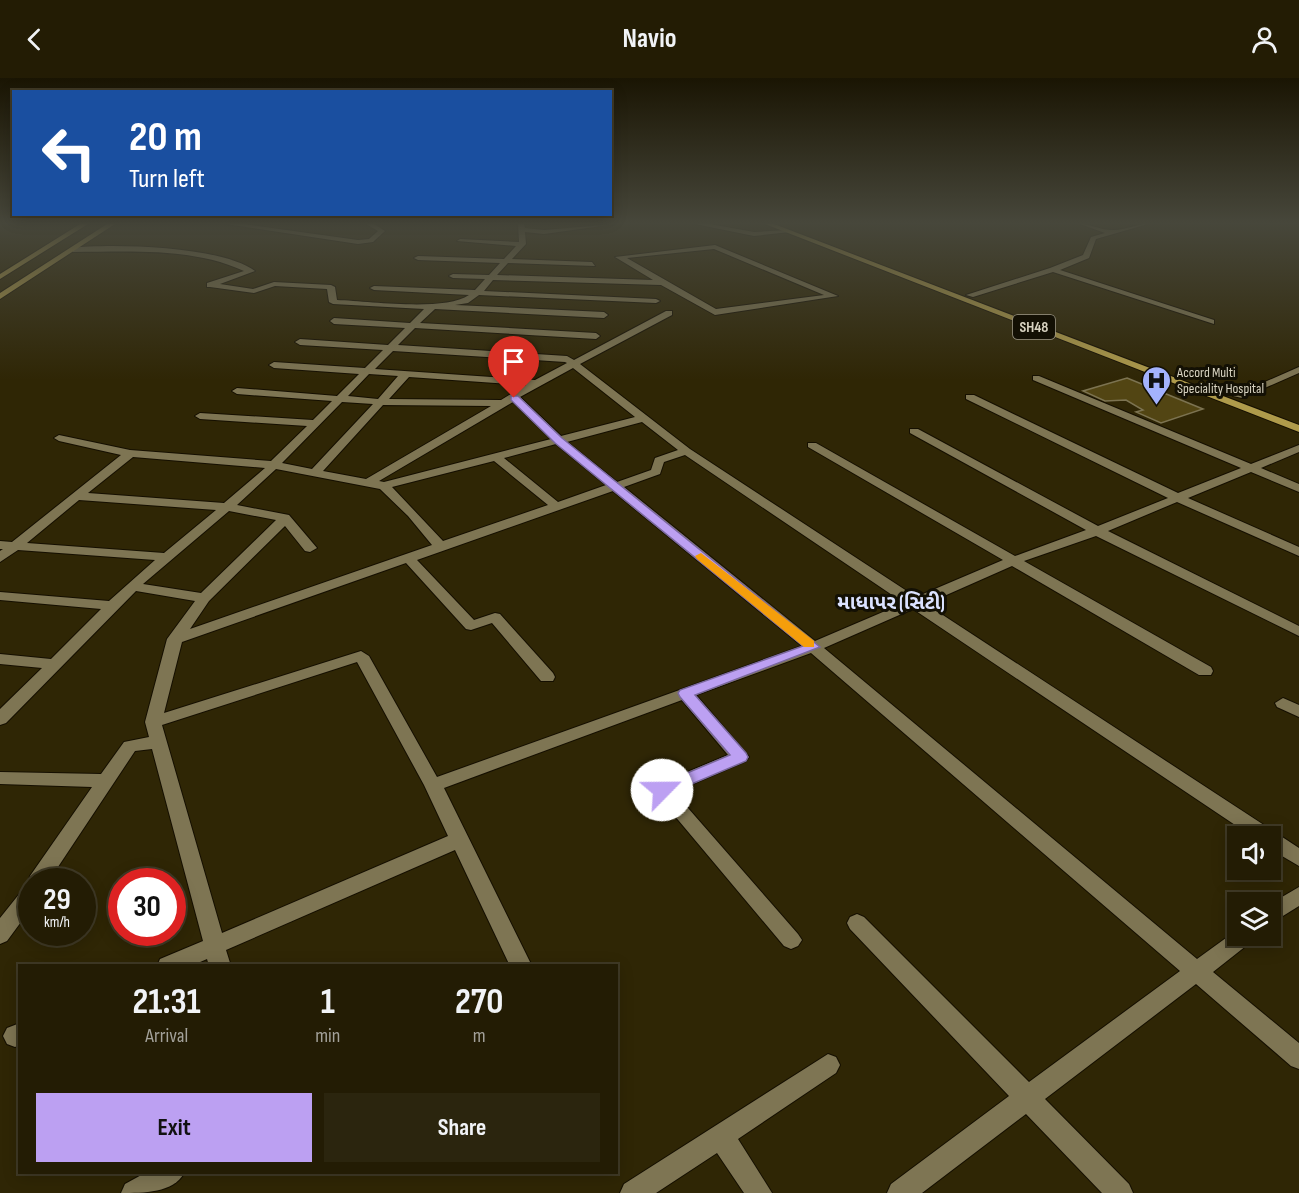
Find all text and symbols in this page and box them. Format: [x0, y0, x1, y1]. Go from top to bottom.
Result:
icon: back [18, 23, 51, 56]
text: Navio [623, 23, 676, 55]
icon: person [1248, 23, 1281, 56]
text: 20 m [129, 112, 202, 163]
icon: left [30, 114, 108, 192]
text: Turn left [129, 163, 205, 195]
road number: SH48 [1013, 315, 1055, 339]
pin [488, 336, 539, 398]
icon: arrive [497, 345, 530, 378]
hospital icon: Accord Multi Speciality Hospital [1140, 364, 1172, 406]
place label: Accord Multi Speciality Hospital [1176, 364, 1264, 397]
district label: માધાપર (સિટી) [837, 591, 945, 615]
position arrow [630, 758, 694, 822]
map controls [1227, 826, 1281, 946]
button: sound [1227, 826, 1281, 880]
speed limit sign: 30 [108, 868, 186, 946]
text: 29 [43, 882, 71, 918]
button: layers [1227, 892, 1281, 946]
text: km/h [44, 913, 70, 932]
text: 21:31 [133, 981, 201, 1024]
text: 1 [321, 981, 335, 1024]
text: 270 [455, 981, 503, 1024]
text: Arrival [145, 1024, 188, 1048]
text: min [315, 1024, 340, 1048]
text: m [473, 1024, 486, 1048]
button: Exit [36, 1093, 312, 1162]
button: Share [324, 1093, 600, 1162]

